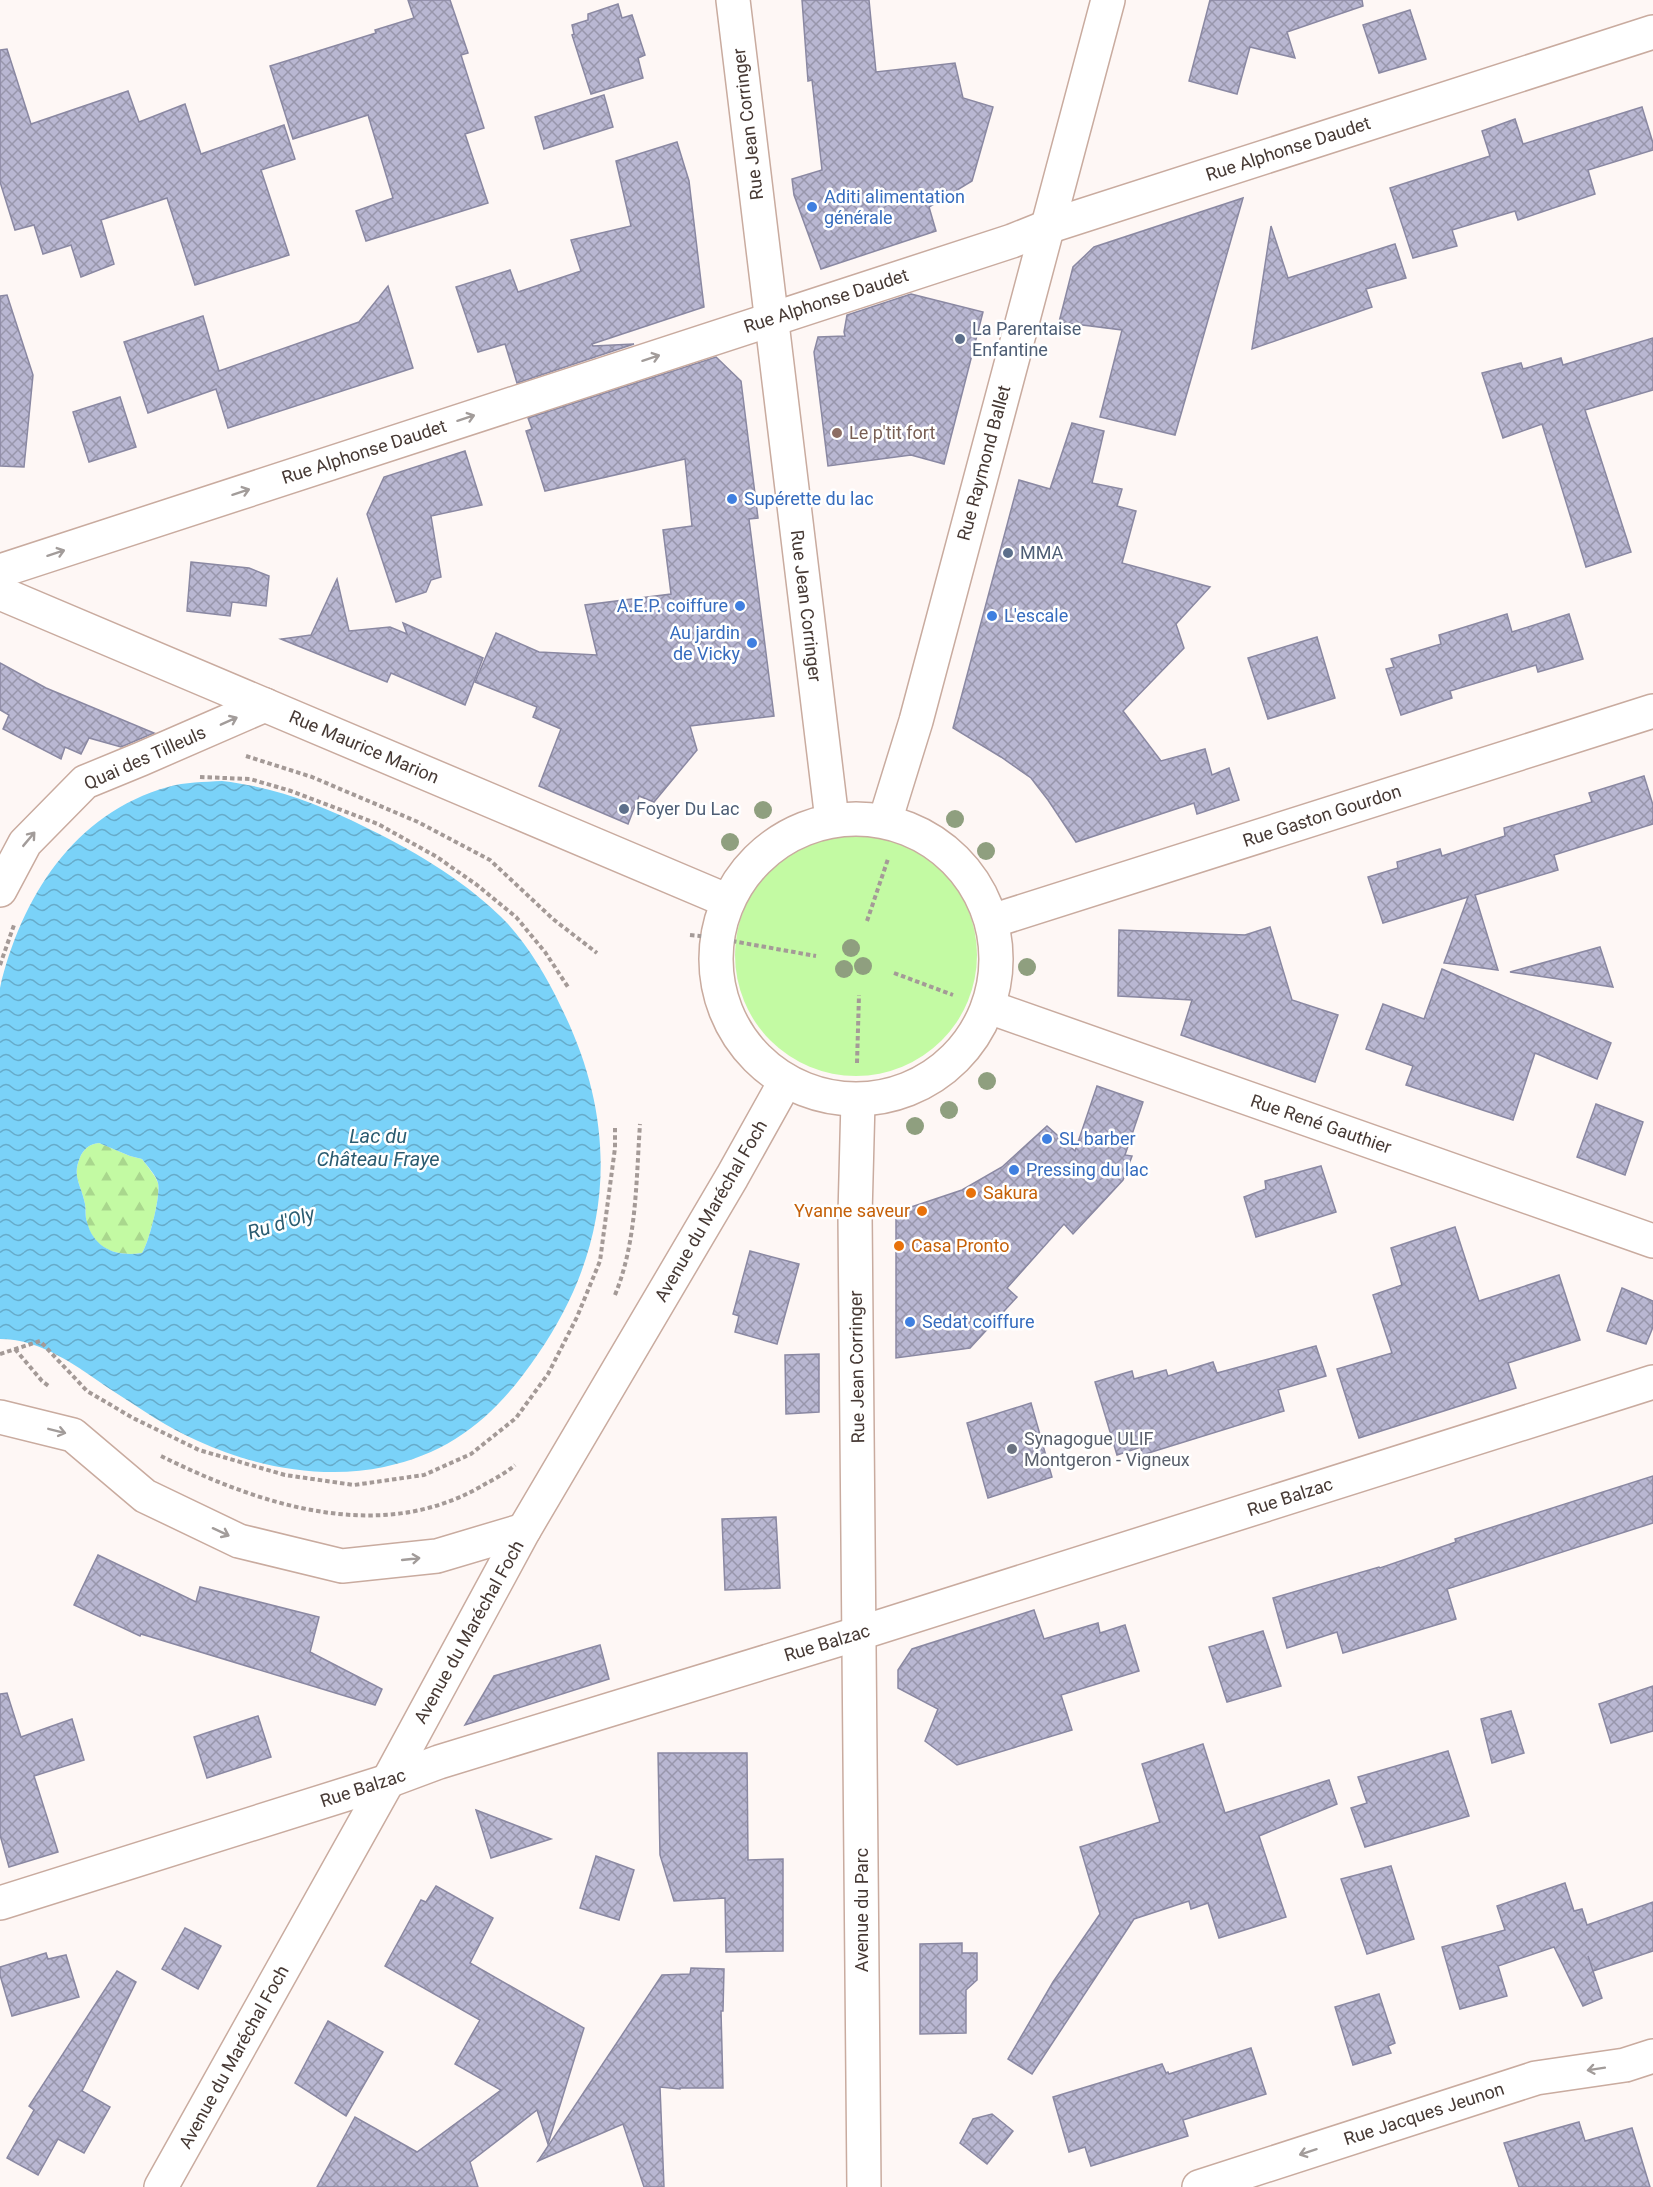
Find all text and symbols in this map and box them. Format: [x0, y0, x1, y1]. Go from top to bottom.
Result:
street label: Rue Jean Corringer [728, 47, 767, 201]
street label: Rue Alphonse Daudet [1203, 112, 1373, 185]
place label: Aditi alimentation générale [824, 186, 965, 228]
marker: Aditi alimentation générale [805, 200, 819, 214]
street label: Rue Alphonse Daudet [741, 264, 911, 337]
place label: La Parentaise Enfantine [972, 318, 1081, 360]
marker: La Parentaise Enfantine [953, 332, 967, 346]
one-way arrow [641, 351, 660, 362]
street label: Rue Raymond Ballet [953, 383, 1014, 543]
one-way arrow [456, 412, 475, 423]
street label: Rue Alphonse Daudet [279, 415, 449, 488]
place label: Le p'tit fort [849, 422, 935, 443]
marker: Le p'tit fort [830, 426, 844, 440]
one-way arrow [231, 486, 250, 497]
place label: Supérette du lac [744, 488, 874, 509]
marker: Supérette du lac [725, 492, 739, 506]
street label: Rue Jean Corringer [787, 529, 826, 683]
place label: MMA [1020, 542, 1064, 563]
marker: MMA [1001, 546, 1015, 560]
one-way arrow [46, 547, 65, 558]
place label: A.E.P. coiffure [617, 595, 728, 616]
marker: A.E.P. coiffure [733, 599, 747, 613]
place label: L'escale [1004, 605, 1068, 626]
marker: L'escale [985, 609, 999, 623]
place label: Au jardin de Vicky [669, 622, 740, 664]
marker: Au jardin de Vicky [745, 636, 759, 650]
street label: Rue Maurice Marion [286, 706, 442, 788]
one-way arrow [219, 715, 238, 726]
street label: Quai des Tilleuls [81, 721, 209, 794]
street label: Rue Gaston Gourdon [1240, 780, 1404, 851]
place label: Foyer Du Lac [636, 798, 740, 819]
marker: Foyer Du Lac [617, 802, 631, 816]
one-way arrow [22, 832, 36, 847]
street label: Rue René Gauthier [1248, 1090, 1394, 1157]
street label: Avenue du Maréchal Foch [650, 1116, 771, 1305]
water label: Lac du Château Fraye [316, 1124, 440, 1171]
place label: SL barber [1059, 1128, 1136, 1149]
marker: SL barber [1040, 1132, 1054, 1146]
place label: Pressing du lac [1026, 1159, 1148, 1180]
marker: Pressing du lac [1007, 1163, 1021, 1177]
place label: Sakura [983, 1182, 1038, 1203]
marker: Sakura [964, 1186, 978, 1200]
place label: Yvanne saveur [794, 1200, 910, 1221]
water label: Ru d'Oly [244, 1201, 318, 1245]
marker: Yvanne saveur [915, 1204, 929, 1218]
place label: Casa Pronto [911, 1235, 1010, 1256]
marker: Casa Pronto [892, 1239, 906, 1253]
street label: Rue Jean Corringer [845, 1290, 868, 1444]
place label: Sedat coiffure [922, 1311, 1035, 1332]
marker: Sedat coiffure [903, 1315, 917, 1329]
one-way arrow [47, 1426, 66, 1437]
place label: Synagogue ULIF Montgeron - Vigneux [1024, 1428, 1190, 1470]
marker: Synagogue ULIF Montgeron - Vigneux [1005, 1442, 1019, 1456]
street label: Rue Balzac [1244, 1473, 1335, 1520]
one-way arrow [211, 1526, 229, 1538]
street label: Avenue du Maréchal Foch [409, 1536, 528, 1727]
one-way arrow [400, 1553, 420, 1564]
street label: Rue Balzac [781, 1620, 872, 1666]
street label: Rue Balzac [317, 1764, 408, 1811]
street label: Avenue du Parc [851, 1848, 872, 1972]
street label: Avenue du Maréchal Foch [174, 1961, 293, 2152]
one-way arrow [1587, 2064, 1607, 2075]
street label: Rue Jacques Jeunon [1341, 2078, 1507, 2149]
one-way arrow [1299, 2147, 1318, 2158]

